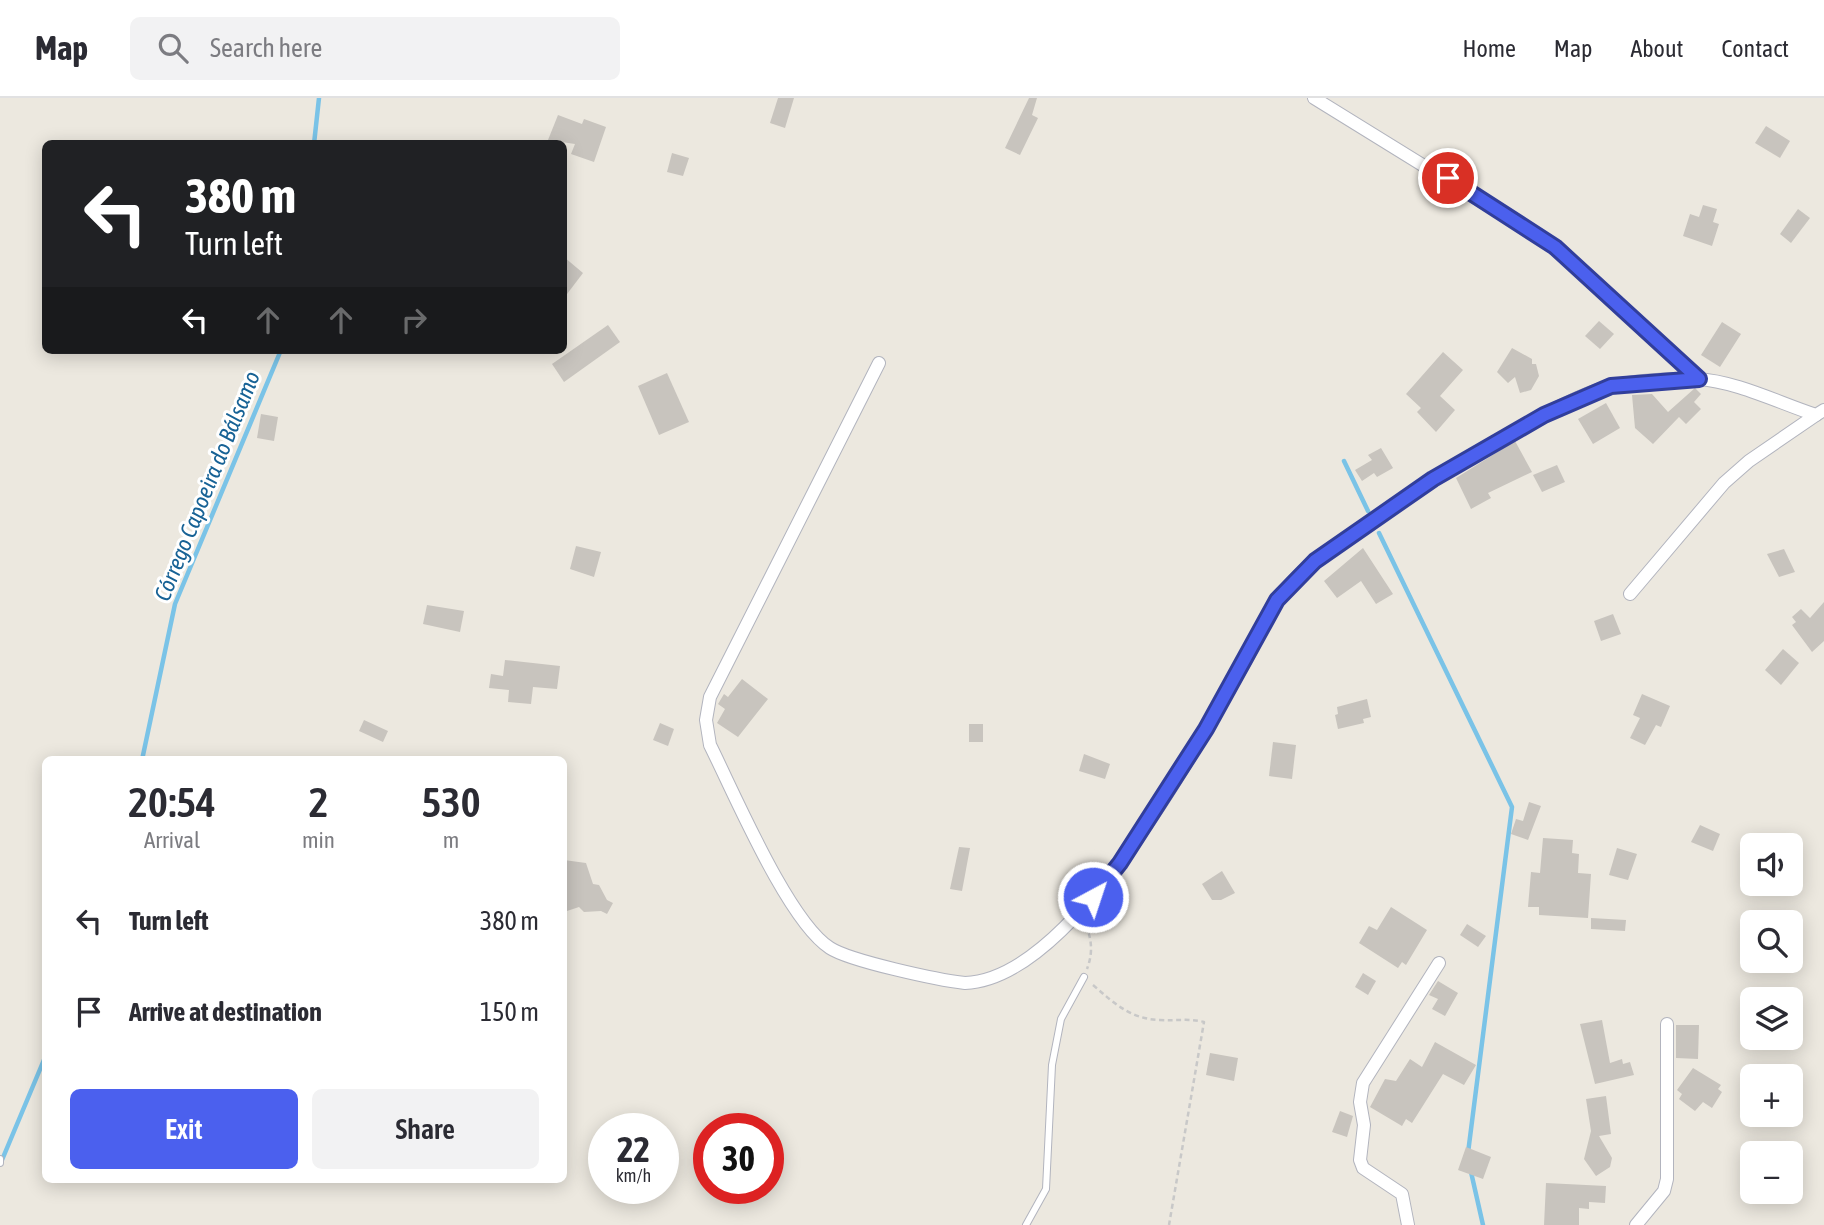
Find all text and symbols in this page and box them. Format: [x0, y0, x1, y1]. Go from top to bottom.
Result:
search box [130, 17, 620, 80]
text: Map [35, 29, 88, 67]
icon: search [154, 29, 192, 67]
text: Search here [210, 33, 322, 63]
text: Home [1462, 35, 1516, 62]
text: Map [1554, 35, 1592, 62]
text: About [1630, 35, 1683, 62]
text: Contact [1721, 35, 1789, 62]
pin [1418, 148, 1478, 208]
icon: arrive [1429, 159, 1467, 197]
text: 380 m [185, 167, 296, 223]
icon: left [70, 168, 161, 259]
text: Turn left [185, 225, 283, 262]
icon: left [176, 301, 214, 339]
icon: ahead [249, 301, 287, 339]
icon: ahead [322, 301, 360, 339]
icon: right [395, 301, 433, 339]
water label: Córrego Capoeira do Bálsamo [149, 367, 265, 605]
text: 20:54 [128, 778, 216, 826]
text: 2 [309, 778, 328, 826]
text: 530 [421, 778, 481, 826]
text: Arrival [144, 827, 200, 853]
text: min [302, 827, 335, 853]
text: m [443, 827, 459, 853]
map controls [1740, 833, 1803, 1204]
button: sound [1740, 833, 1803, 896]
position arrow [1056, 860, 1130, 934]
icon: left [70, 902, 108, 940]
text: Turn left [129, 906, 209, 936]
text: 380 m [480, 906, 539, 936]
button: search [1740, 910, 1803, 973]
button: layers [1740, 987, 1803, 1050]
icon: arrive [70, 993, 108, 1031]
text: Arrive at destination [129, 997, 322, 1027]
text: 150 m [480, 997, 539, 1027]
button: + [1740, 1064, 1803, 1127]
button: Exit [70, 1089, 298, 1169]
button: Share [312, 1089, 539, 1169]
speed limit sign: 30 [693, 1113, 784, 1204]
text: 22 [617, 1129, 650, 1169]
button: − [1740, 1141, 1803, 1204]
text: km/h [616, 1165, 651, 1186]

